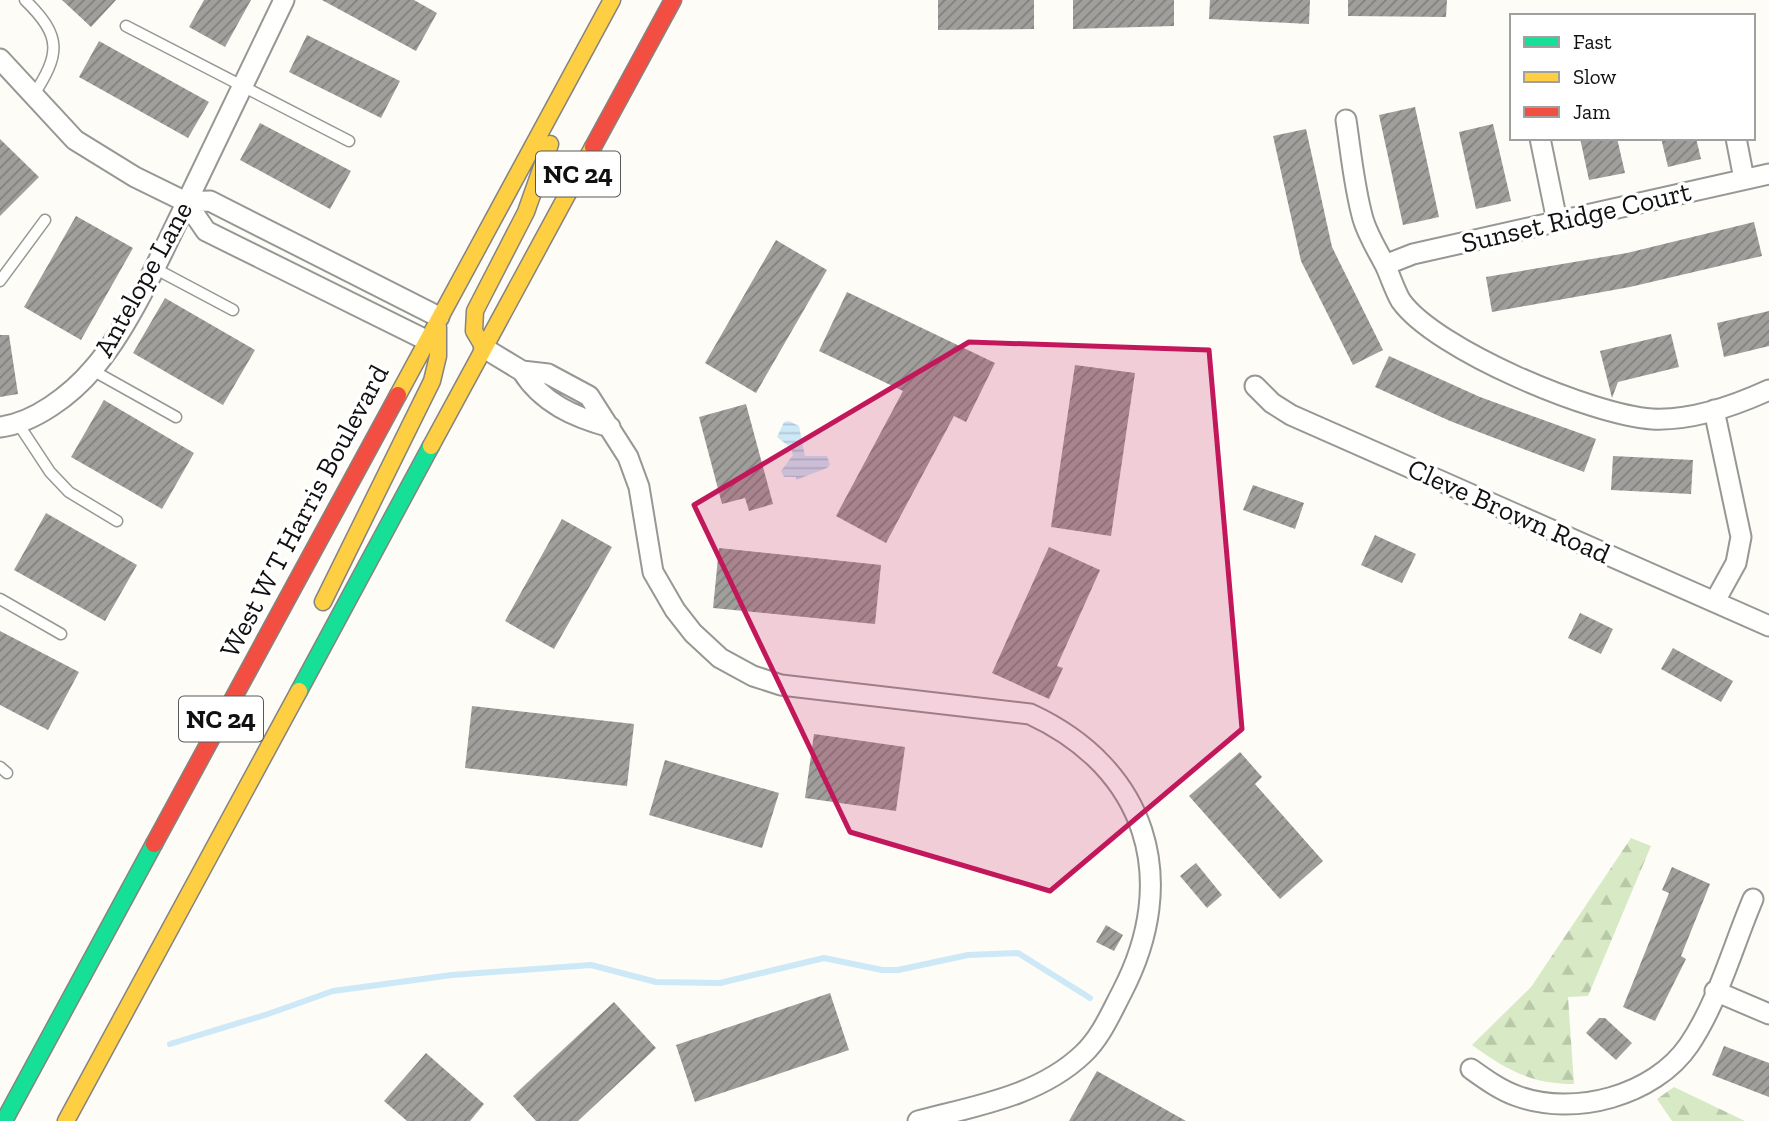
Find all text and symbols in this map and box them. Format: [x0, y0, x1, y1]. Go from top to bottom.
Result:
legend [1510, 14, 1755, 140]
text: Fast [1573, 29, 1612, 54]
text: Slow [1573, 64, 1616, 89]
text: Jam [1573, 99, 1610, 124]
road number: NC 24 [536, 152, 620, 196]
street label: Sunset Ridge Court [1458, 174, 1695, 259]
street label: Antelope Lane [87, 196, 199, 362]
street label: West W T Harris Boulevard [213, 359, 395, 663]
street label: Cleve Brown Road [1403, 452, 1615, 570]
road number: NC 24 [179, 696, 263, 741]

